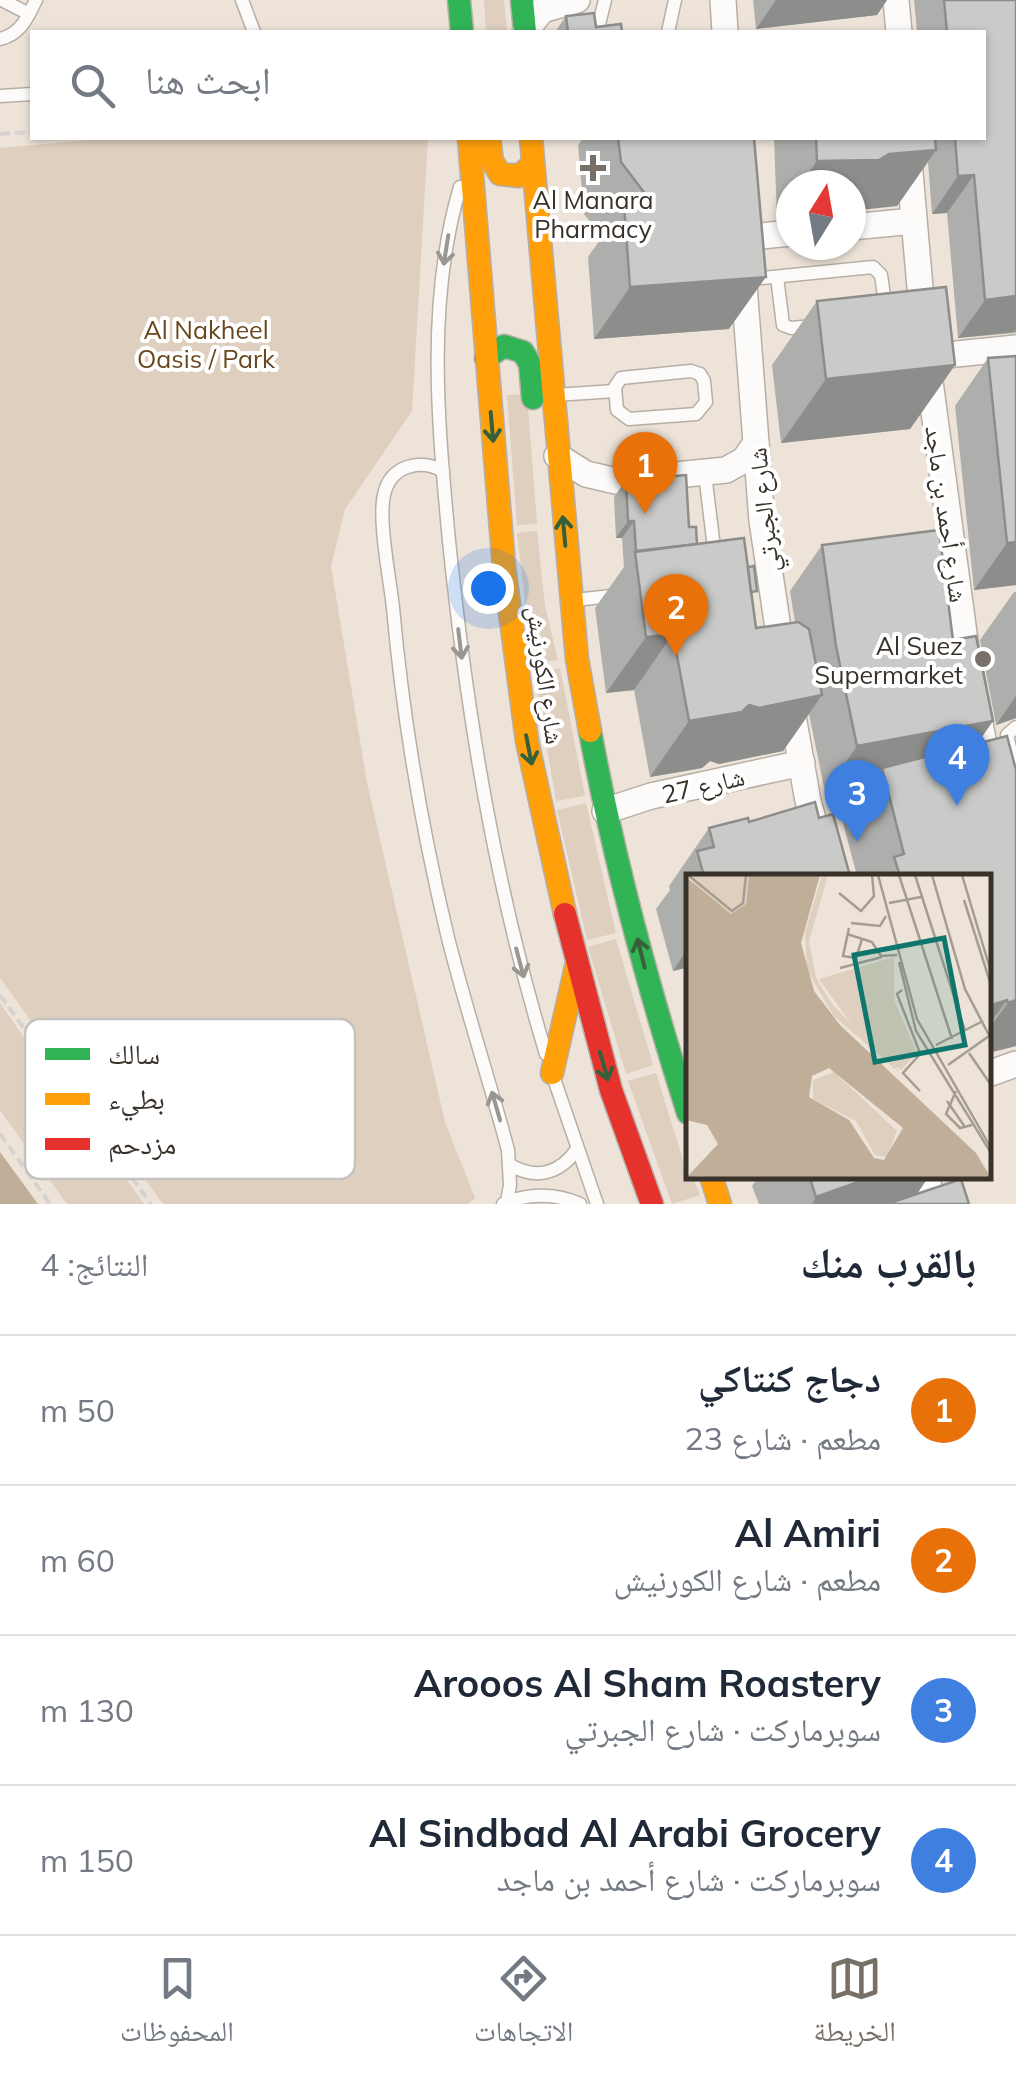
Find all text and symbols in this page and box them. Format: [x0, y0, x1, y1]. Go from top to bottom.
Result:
search box [30, 30, 986, 140]
text: ابحث هنا [145, 56, 271, 104]
icon: search [65, 58, 120, 113]
marker: Al Manara Pharmacy [582, 157, 604, 179]
north arrow [776, 170, 866, 260]
place label: Al Manara Pharmacy [533, 184, 653, 244]
one-way arrow [437, 233, 455, 266]
park label: Al Nakheel Oasis / Park [137, 314, 276, 374]
one-way arrow [483, 411, 502, 443]
street label: شارع أحمد بن ماجد [918, 424, 975, 604]
pin: 1 [612, 432, 678, 514]
street label: شارع الجبرتي [741, 446, 790, 574]
one-way arrow [554, 515, 573, 547]
your location [463, 563, 514, 614]
pin: 2 [644, 574, 708, 656]
street label: شارع الكورنيش [520, 604, 571, 746]
one-way arrow [451, 627, 470, 659]
place label: Al Suez Supermarket [814, 630, 963, 690]
marker: Al Suez Supermarket [972, 648, 994, 670]
pin: 4 [924, 724, 990, 806]
one-way arrow [520, 733, 539, 766]
street label: شارع 27 [659, 760, 748, 811]
pin: 3 [824, 760, 890, 842]
inset map [686, 874, 991, 1179]
one-way arrow [630, 938, 649, 969]
one-way arrow [512, 947, 531, 978]
legend [25, 1019, 355, 1179]
text: سالك [108, 1036, 160, 1071]
one-way arrow [596, 1050, 614, 1081]
text: بطيء [108, 1081, 165, 1122]
one-way arrow [486, 1091, 504, 1122]
text: مزدحم [108, 1126, 176, 1163]
text: بالقرب منك [801, 1236, 976, 1289]
text: النتائج: 4 [40, 1244, 148, 1284]
text: دجاج كنتاكي [698, 1354, 881, 1402]
text: 50 m [40, 1390, 115, 1430]
text: 1 [934, 1390, 953, 1430]
text: مطعم · شارع 23 [684, 1418, 881, 1458]
text: Al Amiri [735, 1509, 881, 1557]
text: 60 m [40, 1540, 115, 1580]
text: 2 [934, 1540, 953, 1580]
text: مطعم · شارع الكورنيش [614, 1559, 881, 1599]
text: Arooos Al Sham Roastery [414, 1659, 881, 1707]
text: 130 m [40, 1690, 134, 1730]
text: 3 [934, 1690, 953, 1730]
text: سوبرماركت · شارع الجبرتي [565, 1709, 881, 1749]
text: Al Sindbad Al Arabi Grocery [369, 1809, 881, 1857]
text: 150 m [40, 1840, 134, 1880]
text: 4 [934, 1840, 953, 1880]
text: سوبرماركت · شارع أحمد بن ماجد [497, 1859, 881, 1899]
tab: المحفوظات [120, 1951, 234, 2059]
tab: الاتجاهات [474, 1951, 573, 2059]
tab: الخريطة [814, 1951, 896, 2059]

